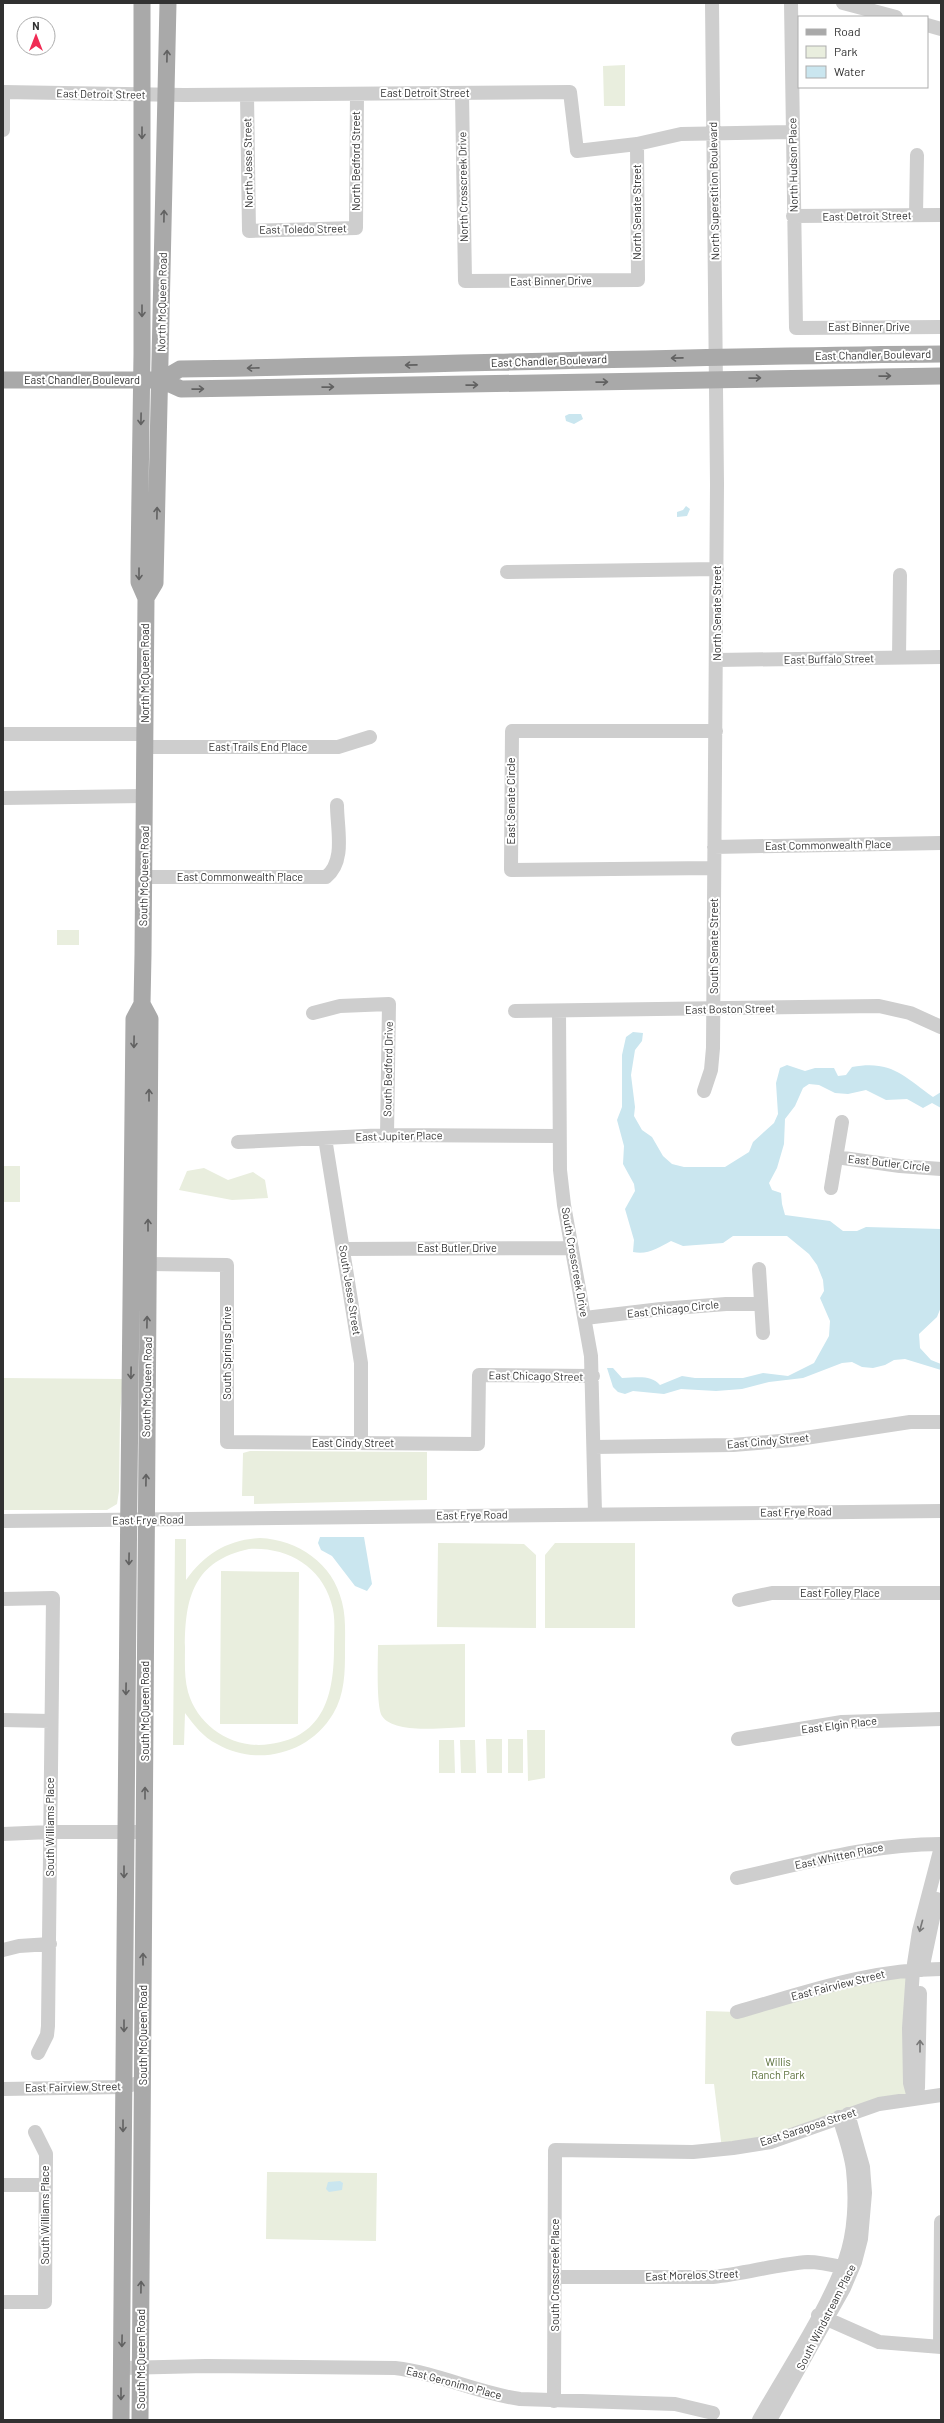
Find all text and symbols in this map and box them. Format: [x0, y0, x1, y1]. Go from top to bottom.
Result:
north arrow [16, 16, 56, 56]
legend [798, 16, 928, 88]
text: N [32, 19, 40, 32]
text: Road [834, 24, 861, 38]
text: Park [834, 44, 858, 58]
one-way arrow [163, 50, 171, 63]
text: Water [834, 64, 866, 78]
street label: East Detroit Street [56, 86, 146, 101]
street label: East Detroit Street [380, 86, 470, 99]
street label: North Bedford Street [349, 111, 362, 211]
street label: North Jesse Street [240, 118, 255, 208]
street label: North Hudson Place [785, 118, 800, 212]
street label: North Superstition Boulevard [706, 122, 721, 260]
one-way arrow [138, 126, 146, 139]
street label: North Crosscreek Drive [455, 132, 470, 242]
street label: North Senate Street [630, 164, 643, 260]
street label: East Detroit Street [822, 208, 912, 223]
one-way arrow [160, 210, 168, 223]
street label: East Toledo Street [259, 221, 347, 236]
street label: North McQueen Road [154, 252, 169, 352]
street label: East Binner Drive [510, 273, 592, 288]
one-way arrow [138, 304, 146, 317]
street label: East Binner Drive [828, 320, 910, 333]
street label: East Chandler Boulevard [815, 347, 931, 362]
street label: East Chandler Boulevard [491, 352, 607, 369]
one-way arrow [671, 354, 684, 362]
one-way arrow [405, 362, 418, 369]
one-way arrow [247, 364, 260, 372]
street label: East Chandler Boulevard [24, 373, 140, 386]
one-way arrow [878, 373, 891, 380]
one-way arrow [748, 374, 761, 382]
one-way arrow [595, 378, 608, 385]
one-way arrow [465, 381, 478, 388]
one-way arrow [321, 383, 334, 391]
one-way arrow [191, 385, 204, 393]
one-way arrow [137, 412, 145, 425]
one-way arrow [153, 507, 160, 520]
street label: North Senate Street [710, 565, 723, 661]
one-way arrow [135, 567, 143, 580]
street label: North McQueen Road [138, 623, 151, 723]
street label: East Buffalo Street [784, 651, 874, 666]
street label: East Trails End Place [209, 740, 308, 753]
street label: East Senate Circle [504, 757, 517, 845]
street label: South McQueen Road [136, 826, 151, 926]
street label: East Commonwealth Place [765, 837, 891, 852]
street label: East Commonwealth Place [177, 870, 303, 883]
street label: South Senate Street [707, 898, 720, 994]
street label: East Boston Street [685, 1001, 775, 1016]
street label: South Bedford Drive [380, 1021, 395, 1117]
one-way arrow [130, 1035, 138, 1048]
one-way arrow [145, 1089, 153, 1102]
street label: East Jupiter Place [355, 1128, 443, 1143]
street label: East Butler Circle [847, 1152, 931, 1173]
street label: South Crosscreek Drive [559, 1206, 592, 1318]
one-way arrow [144, 1219, 152, 1232]
street label: East Butler Drive [417, 1241, 497, 1254]
street label: South Jesse Street [337, 1244, 364, 1336]
street label: East Chicago Circle [626, 1297, 720, 1320]
street label: South Springs Drive [220, 1306, 233, 1400]
one-way arrow [143, 1316, 151, 1329]
street label: South McQueen Road [139, 1337, 154, 1437]
one-way arrow [128, 1366, 135, 1379]
street label: East Chicago Street [489, 1368, 583, 1383]
street label: East Cindy Street [726, 1430, 810, 1451]
street label: East Cindy Street [312, 1436, 394, 1449]
one-way arrow [142, 1474, 150, 1487]
street label: East Frye Road [760, 1504, 832, 1519]
street label: East Frye Road [436, 1507, 508, 1522]
street label: East Frye Road [112, 1512, 184, 1527]
one-way arrow [125, 1552, 133, 1565]
street label: East Folley Place [800, 1586, 880, 1599]
street label: South McQueen Road [138, 1661, 151, 1761]
one-way arrow [123, 1682, 130, 1695]
street label: East Elgin Place [800, 1713, 878, 1736]
street label: South Williams Place [43, 1777, 56, 1877]
one-way arrow [141, 1787, 149, 1800]
street label: East Whitten Place [793, 1840, 884, 1871]
one-way arrow [120, 1865, 128, 1878]
one-way arrow [916, 1919, 924, 1932]
one-way arrow [139, 1953, 147, 1966]
street label: East Fairview Street [790, 1967, 886, 2002]
street label: South McQueen Road [136, 1985, 149, 2085]
one-way arrow [120, 2019, 128, 2032]
one-way arrow [916, 2040, 924, 2053]
park label: Willis Ranch Park [751, 2055, 805, 2081]
street label: East Fairview Street [25, 2079, 121, 2094]
street label: East Saragosa Street [758, 2105, 858, 2148]
one-way arrow [119, 2119, 127, 2132]
street label: South Williams Place [38, 2165, 51, 2265]
street label: South Crosscreek Place [548, 2218, 561, 2331]
street label: South Windstream Place [793, 2262, 858, 2372]
street label: East Morelos Street [645, 2266, 739, 2283]
one-way arrow [137, 2281, 145, 2294]
street label: South McQueen Road [134, 2309, 147, 2409]
one-way arrow [118, 2334, 125, 2347]
street label: East Geronimo Place [405, 2363, 503, 2402]
one-way arrow [117, 2387, 125, 2400]

